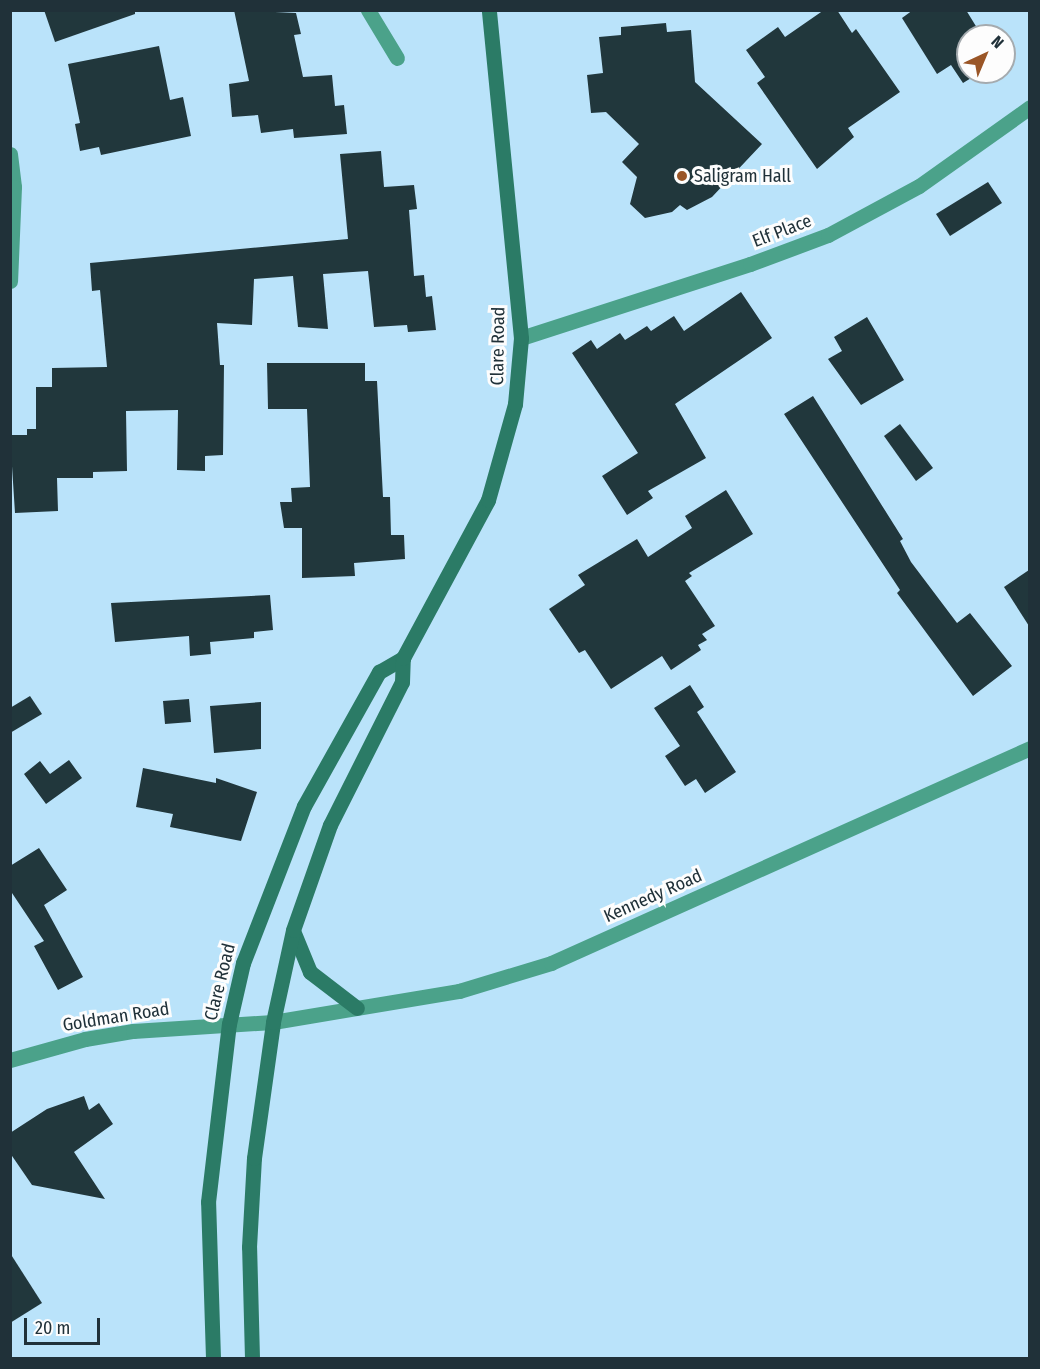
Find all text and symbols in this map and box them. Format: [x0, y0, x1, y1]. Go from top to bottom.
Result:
north arrow [956, 24, 1016, 84]
text: N [987, 32, 1008, 52]
place label: Saligram Hall [694, 165, 791, 187]
marker: Saligram Hall [675, 169, 689, 183]
street label: Elf Place [749, 210, 815, 252]
street label: Clare Road [487, 306, 509, 386]
street label: Kennedy Road [601, 865, 705, 927]
street label: Clare Road [200, 941, 240, 1023]
street label: Goldman Road [61, 998, 171, 1036]
scale bar [27, 1306, 104, 1344]
text: 20 m [35, 1317, 70, 1339]

